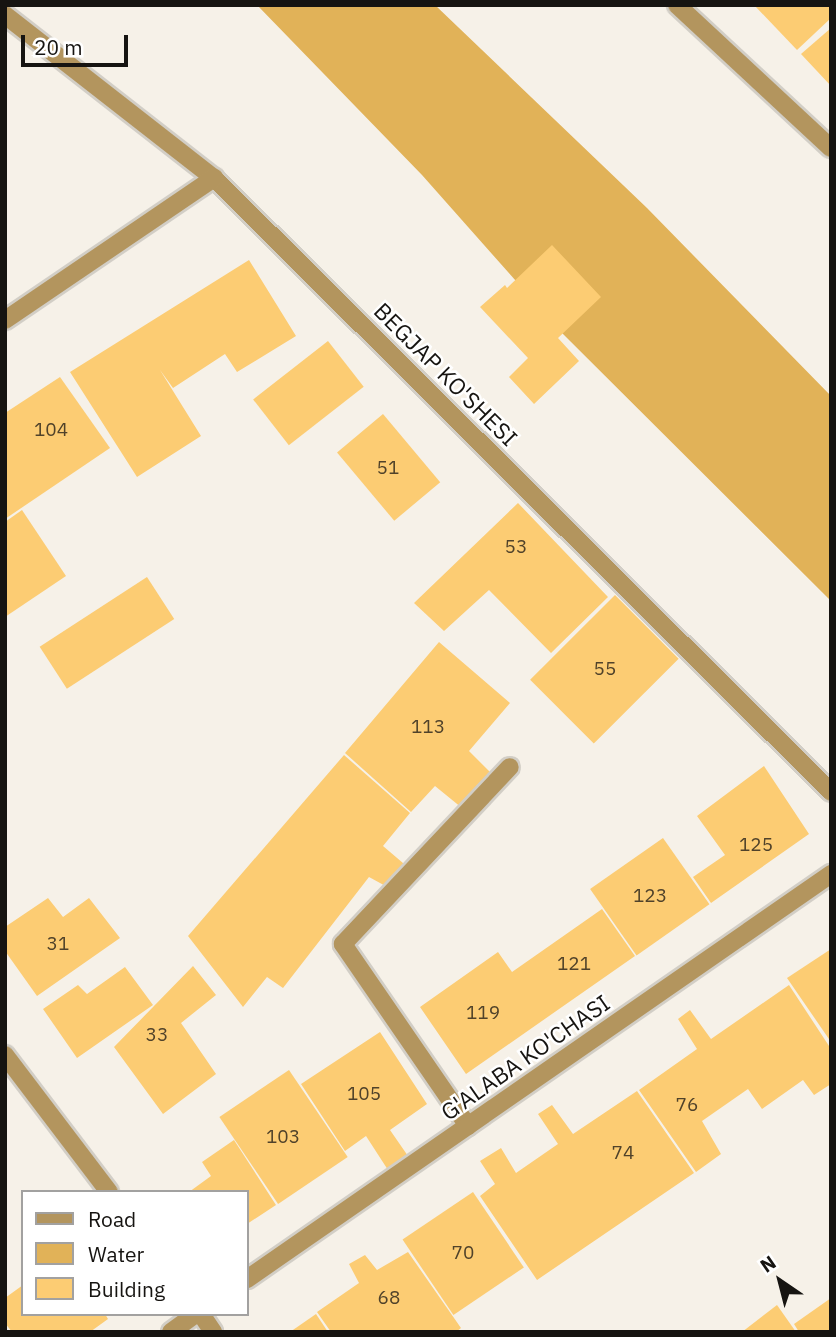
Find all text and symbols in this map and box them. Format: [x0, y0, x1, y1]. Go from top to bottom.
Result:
scale bar [24, 21, 131, 65]
text: 20 m [34, 33, 83, 61]
street label: BEGJAP KO'SHESI [369, 297, 523, 451]
house number: 104 [34, 419, 68, 441]
house number: 51 [377, 457, 399, 479]
house number: 53 [505, 536, 527, 558]
house number: 55 [594, 658, 616, 680]
house number: 113 [411, 716, 445, 738]
house number: 125 [739, 834, 773, 856]
house number: 123 [633, 885, 667, 907]
house number: 31 [47, 933, 69, 955]
house number: 121 [557, 953, 591, 975]
street label: G'ALABA KO'CHASI [435, 988, 615, 1126]
house number: 119 [466, 1002, 500, 1024]
house number: 33 [146, 1024, 168, 1046]
house number: 105 [347, 1083, 381, 1105]
house number: 76 [676, 1094, 698, 1116]
house number: 103 [266, 1126, 300, 1148]
house number: 74 [612, 1142, 634, 1164]
legend [21, 1190, 248, 1316]
text: Road [88, 1205, 136, 1233]
text: Water [88, 1240, 144, 1268]
house number: 70 [452, 1242, 474, 1264]
north arrow [745, 1246, 815, 1316]
text: N [755, 1250, 780, 1278]
text: Building [88, 1275, 165, 1303]
house number: 68 [378, 1287, 400, 1309]

